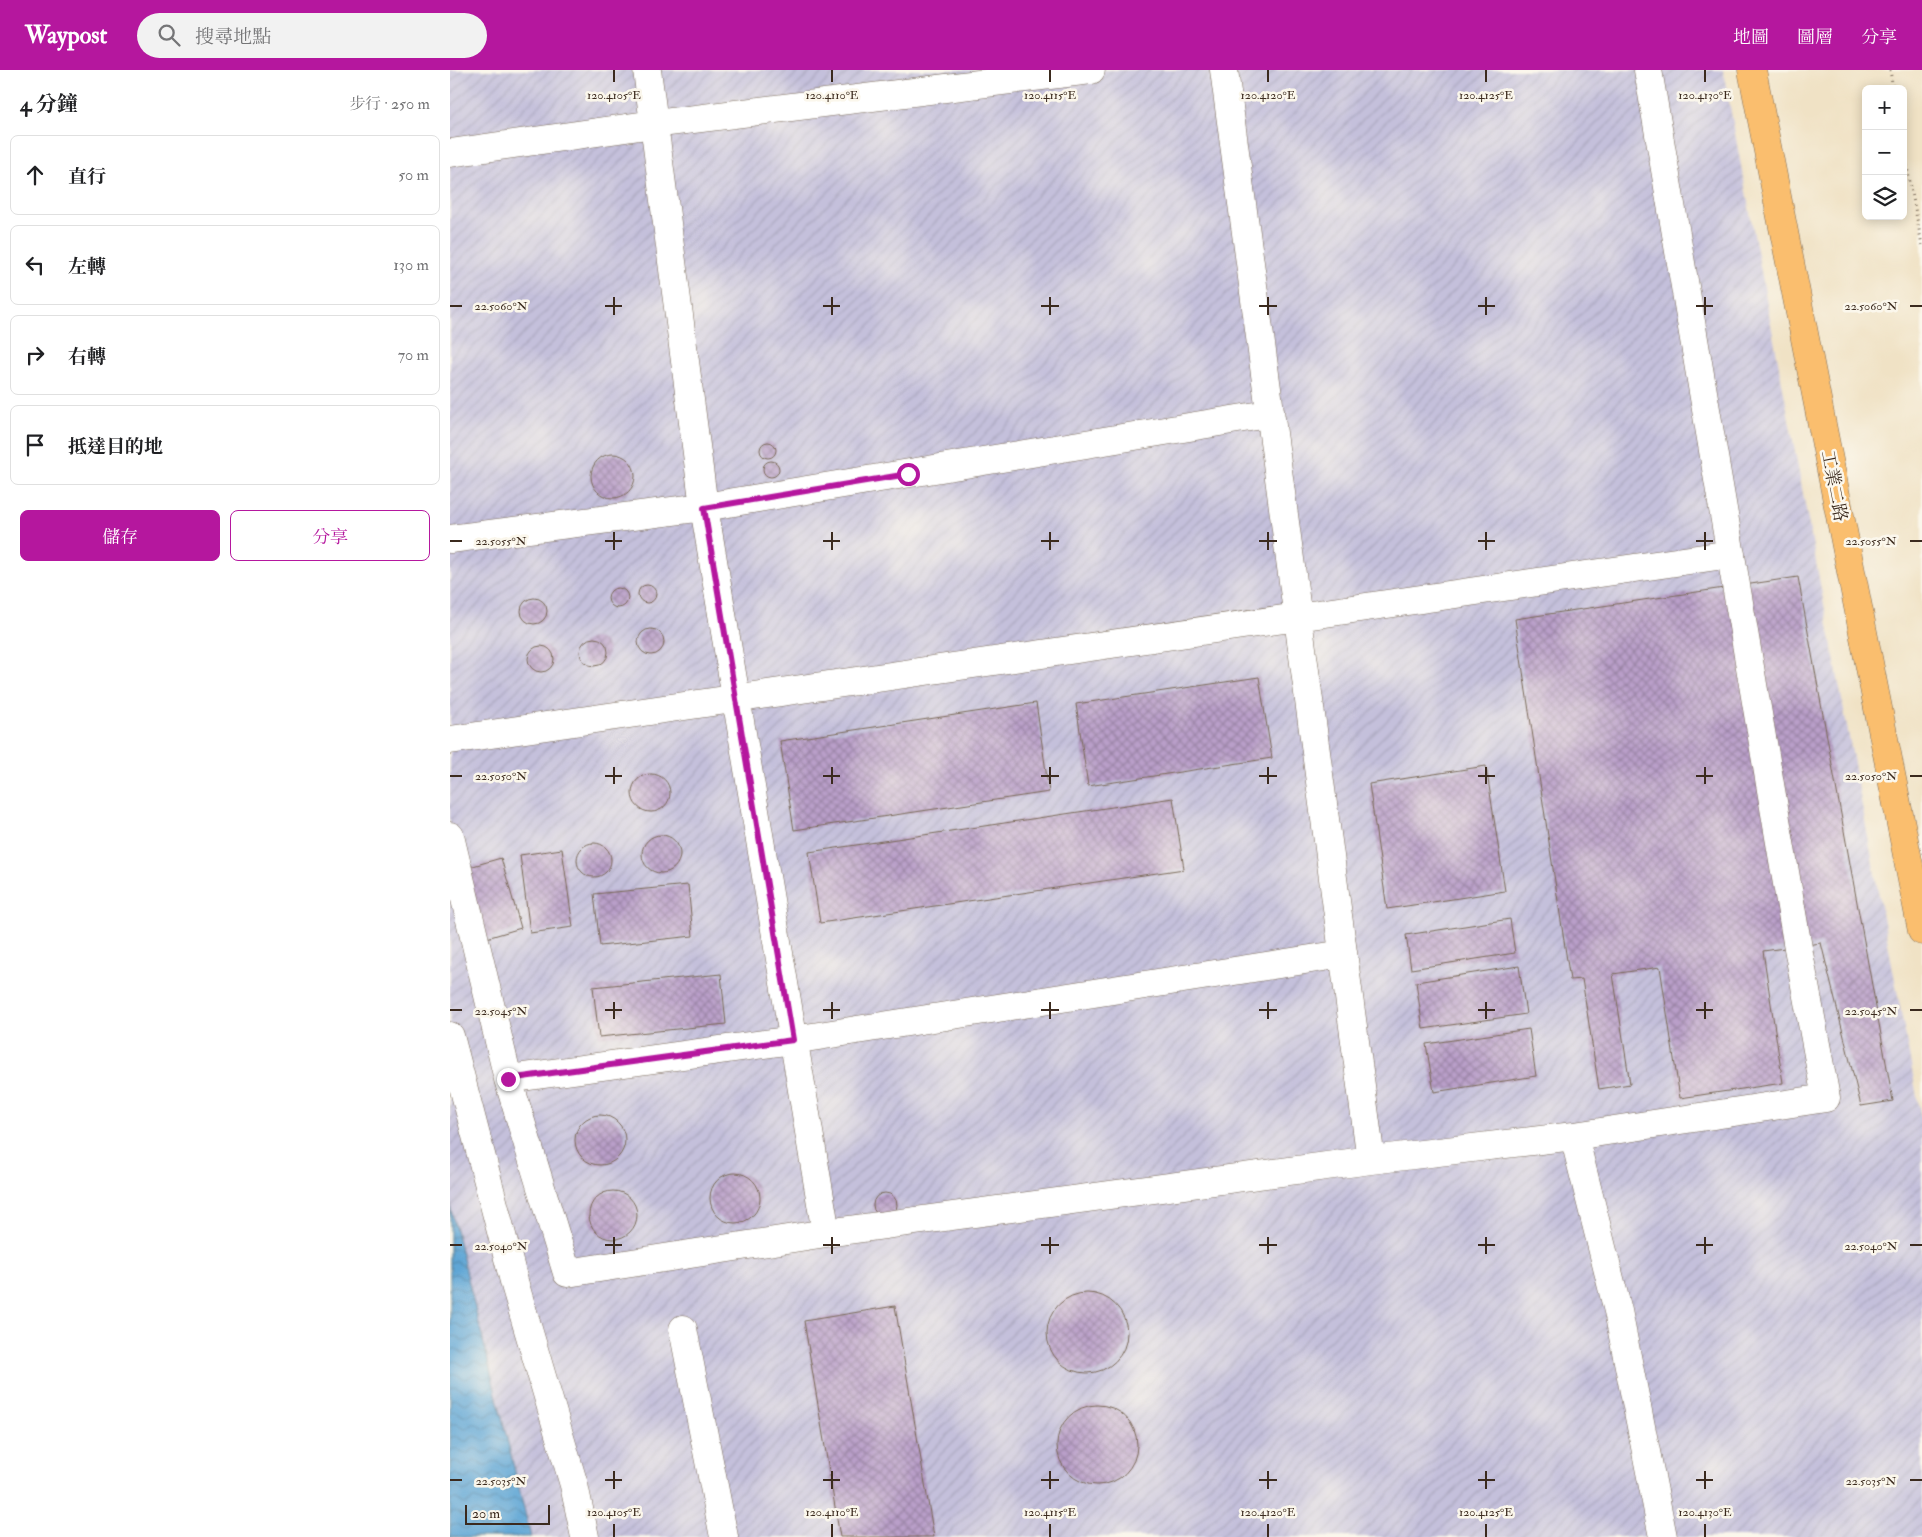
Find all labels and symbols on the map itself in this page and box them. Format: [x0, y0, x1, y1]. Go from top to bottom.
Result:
text: 120.4105°E [587, 88, 641, 103]
text: 120.4110°E [805, 88, 859, 103]
text: 120.4115°E [1024, 88, 1076, 103]
text: 120.4120°E [1241, 88, 1296, 103]
text: 120.4125°E [1459, 88, 1513, 103]
text: 120.4130°E [1678, 88, 1732, 103]
text: 22.5060°N [475, 299, 528, 314]
text: 22.5060°N [1845, 299, 1898, 314]
street label: 工業二路 [1816, 448, 1852, 524]
route start [897, 463, 920, 486]
text: 22.5055°N [475, 534, 527, 549]
text: 22.5055°N [1845, 534, 1897, 549]
text: 22.5050°N [475, 769, 527, 784]
text: 22.5050°N [1845, 769, 1897, 784]
text: 22.5045°N [475, 1004, 527, 1019]
text: 22.5045°N [1845, 1004, 1897, 1019]
route end [497, 1068, 520, 1091]
text: 22.5040°N [474, 1239, 528, 1254]
text: 22.5040°N [1844, 1239, 1898, 1254]
text: 22.5035°N [476, 1474, 526, 1489]
text: 22.5035°N [1846, 1474, 1896, 1489]
scale bar [465, 1502, 550, 1525]
text: 120.4105°E [587, 1505, 641, 1520]
text: 120.4110°E [805, 1505, 859, 1520]
text: 120.4115°E [1024, 1505, 1076, 1520]
text: 120.4120°E [1241, 1505, 1296, 1520]
text: 120.4125°E [1459, 1505, 1513, 1520]
text: 120.4130°E [1678, 1505, 1732, 1520]

